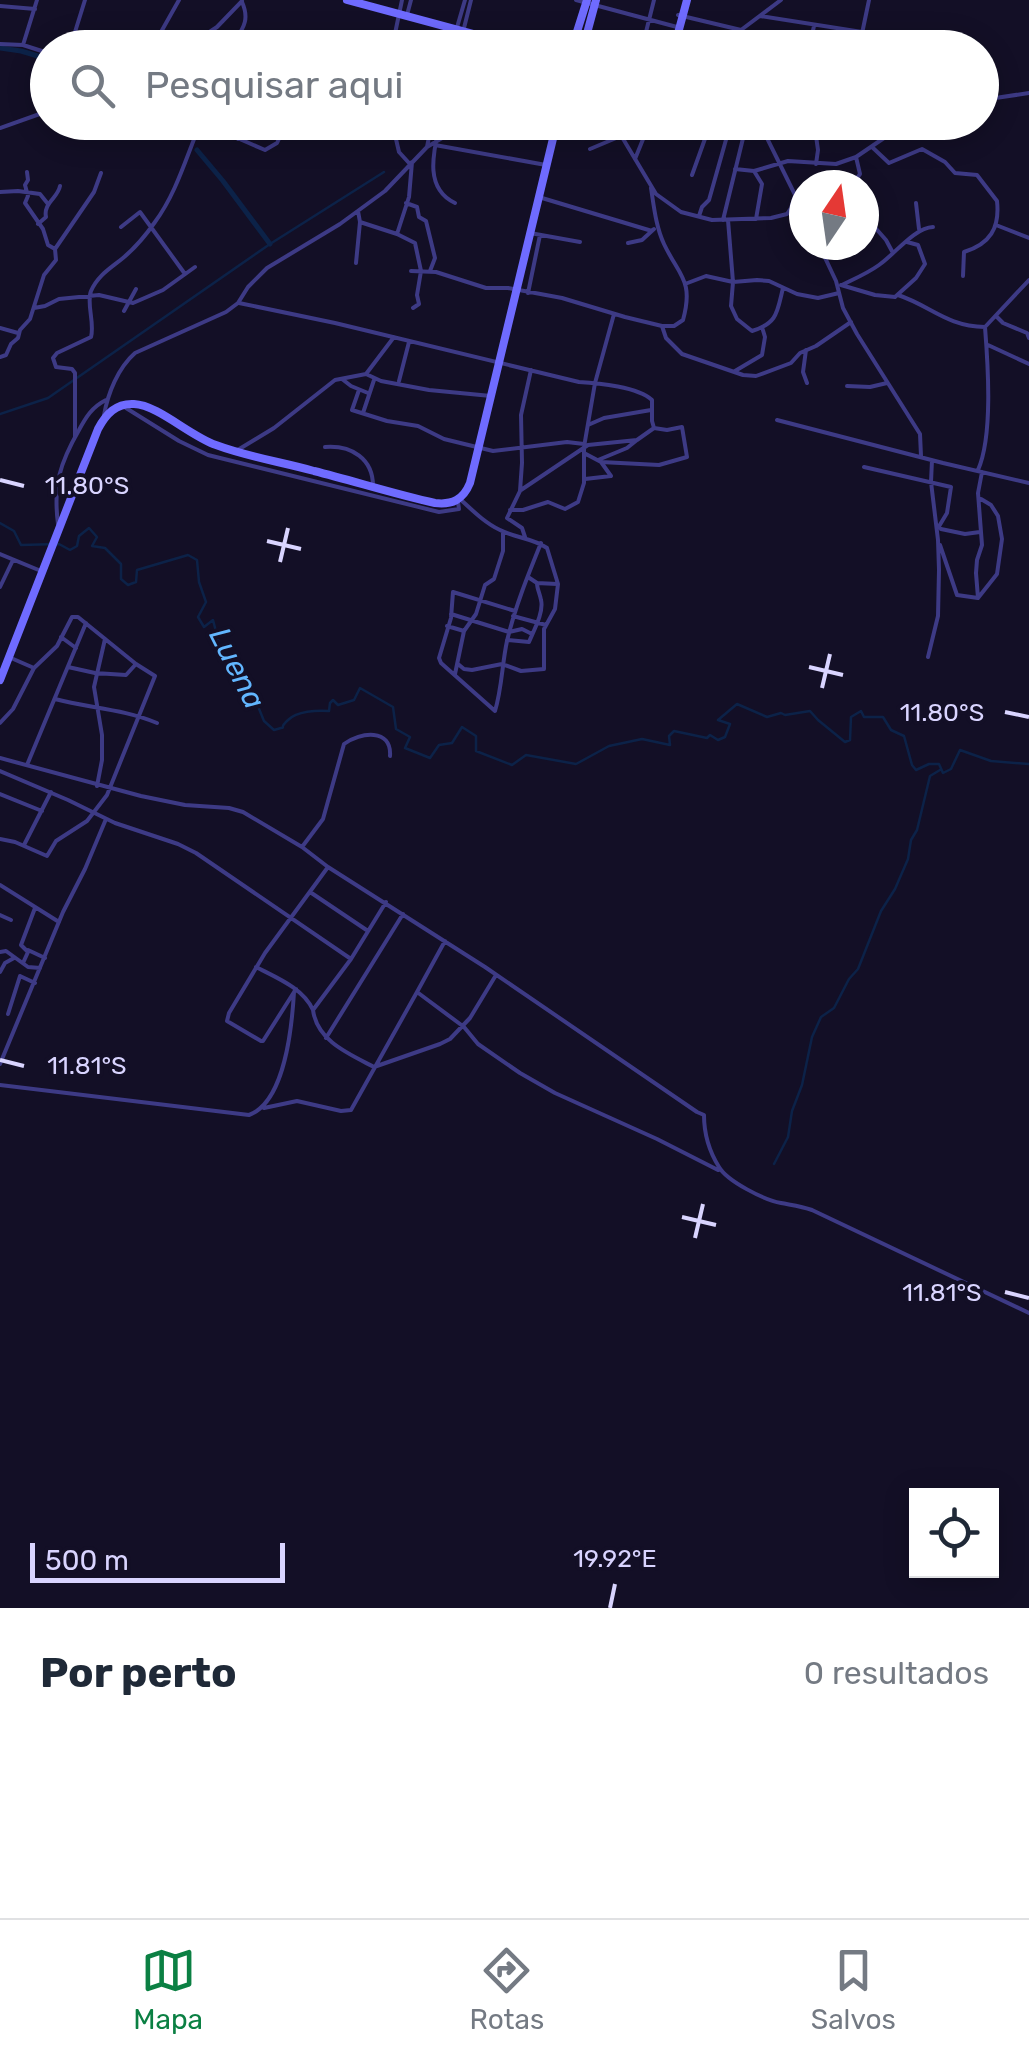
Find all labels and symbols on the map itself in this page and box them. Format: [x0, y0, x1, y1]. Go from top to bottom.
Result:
north arrow [789, 170, 879, 260]
text: 11.80°S [45, 471, 129, 500]
water label: Luena [201, 621, 273, 715]
text: 11.80°S [900, 698, 984, 727]
text: 11.81°S [47, 1051, 127, 1080]
text: 11.81°S [902, 1278, 982, 1307]
scale bar [30, 1538, 285, 1582]
text: 19.92°E [573, 1544, 657, 1573]

